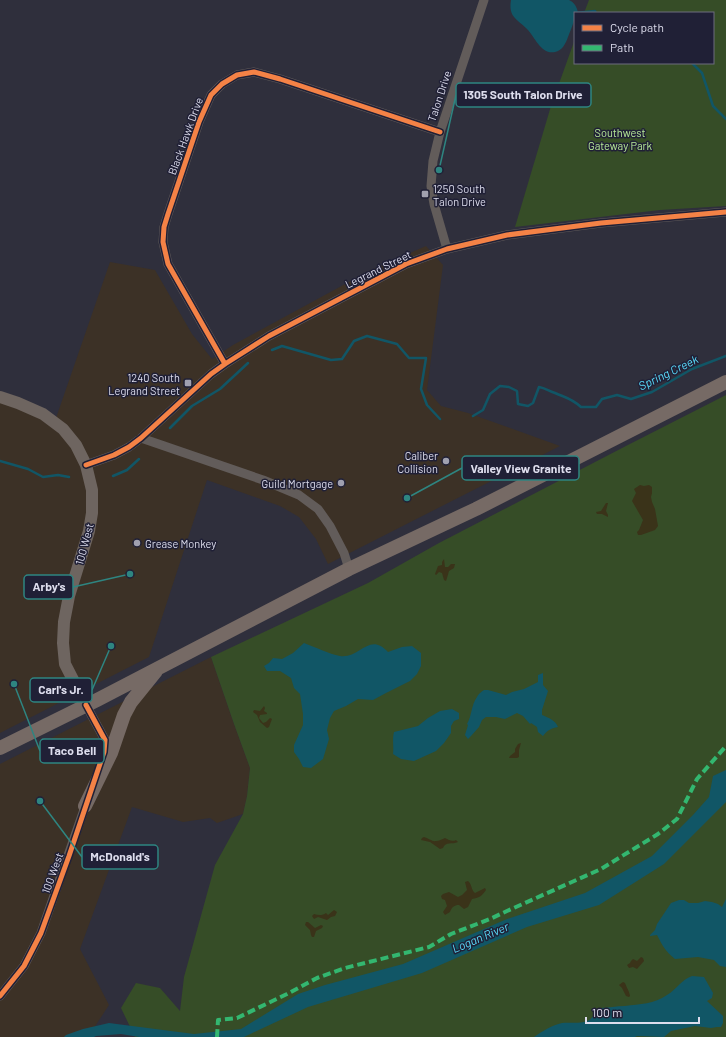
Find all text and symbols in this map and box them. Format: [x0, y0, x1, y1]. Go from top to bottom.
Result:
legend [574, 12, 714, 64]
text: Cycle path [610, 20, 664, 34]
text: Path [610, 40, 634, 54]
street label: Talon Drive [425, 69, 453, 123]
callout: 1305 South Talon Drive [456, 83, 591, 107]
text: 1305 South Talon Drive [463, 87, 583, 101]
street label: Black Hawk Drive [165, 95, 205, 176]
park label: Southwest Gateway Park [588, 126, 653, 152]
place label: 1250 South Talon Drive [433, 182, 486, 208]
marker: 1250 South Talon Drive [420, 189, 430, 199]
street label: Legrand Street [343, 247, 413, 291]
water label: Spring Creek [636, 351, 700, 392]
place label: 1240 South Legrand Street [108, 371, 180, 397]
marker: 1240 South Legrand Street [183, 378, 193, 388]
place label: Caliber Collision [397, 449, 438, 475]
marker: Caliber Collision [441, 456, 451, 466]
callout: Valley View Granite [462, 456, 579, 480]
text: Valley View Granite [471, 461, 572, 475]
place label: Guild Mortgage [262, 477, 333, 490]
marker: Guild Mortgage [336, 478, 346, 488]
street label: 100 West [72, 522, 96, 566]
place label: Grease Monkey [145, 537, 216, 550]
marker: Grease Monkey [132, 538, 142, 548]
callout: Arby's [24, 575, 73, 599]
text: Arby's [33, 579, 66, 593]
callout: Carl's Jr. [30, 678, 92, 702]
text: Carl's Jr. [38, 682, 84, 696]
callout: Taco Bell [40, 739, 104, 763]
text: Taco Bell [48, 743, 96, 757]
callout: McDonald's [82, 845, 158, 869]
text: McDonald's [90, 849, 150, 863]
street label: 100 West [39, 851, 65, 895]
water label: Logan River [450, 919, 511, 955]
scale bar [586, 999, 699, 1025]
text: 100 m [592, 1005, 622, 1019]

